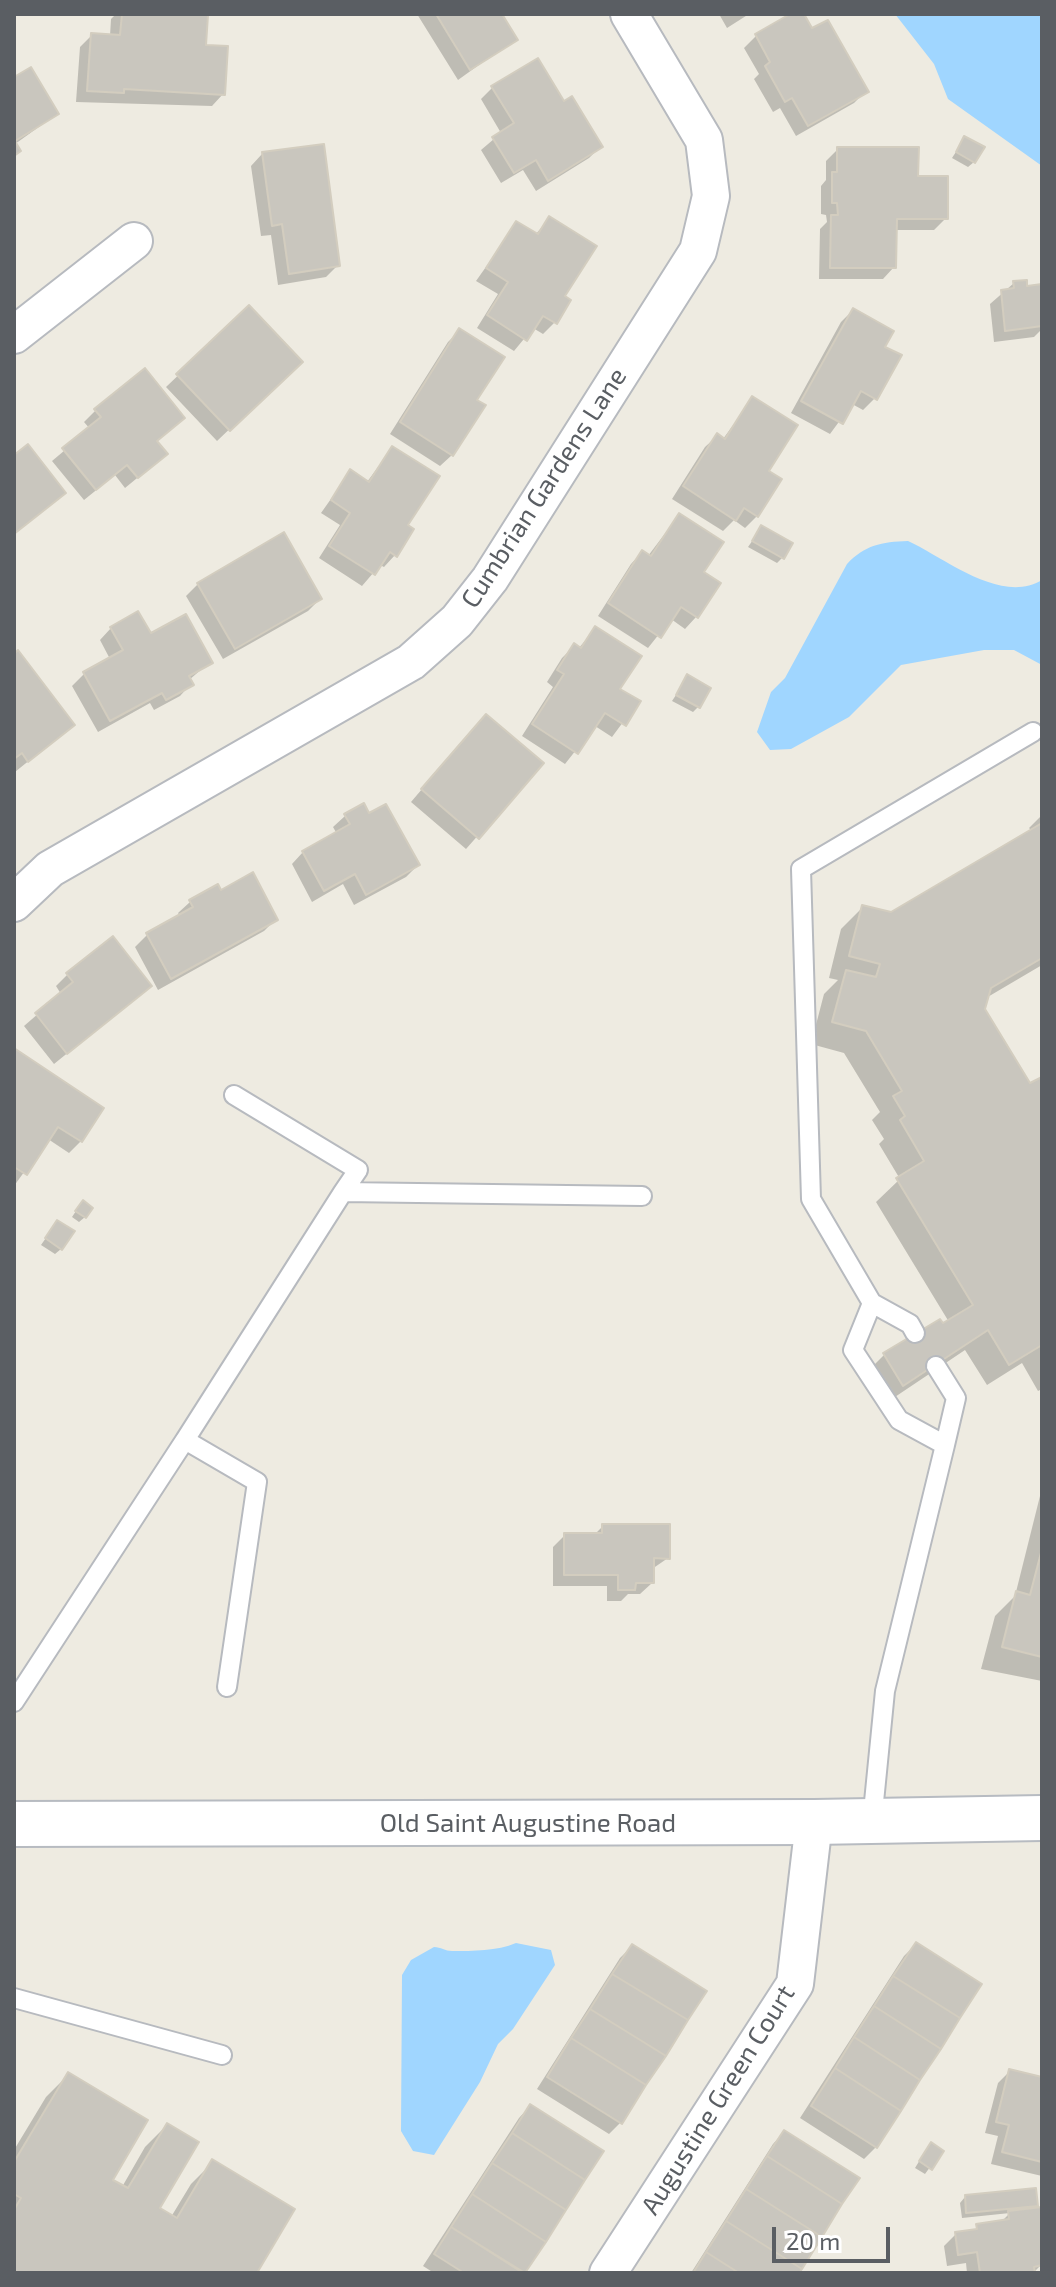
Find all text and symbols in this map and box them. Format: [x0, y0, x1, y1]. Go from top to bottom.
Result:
street label: Cumbrian Gardens Lane [455, 362, 633, 614]
street label: Old Saint Augustine Road [380, 1807, 676, 1839]
street label: Augustine Green Court [635, 1979, 801, 2221]
scale bar [776, 2211, 894, 2261]
text: 20 m [786, 2226, 840, 2255]

